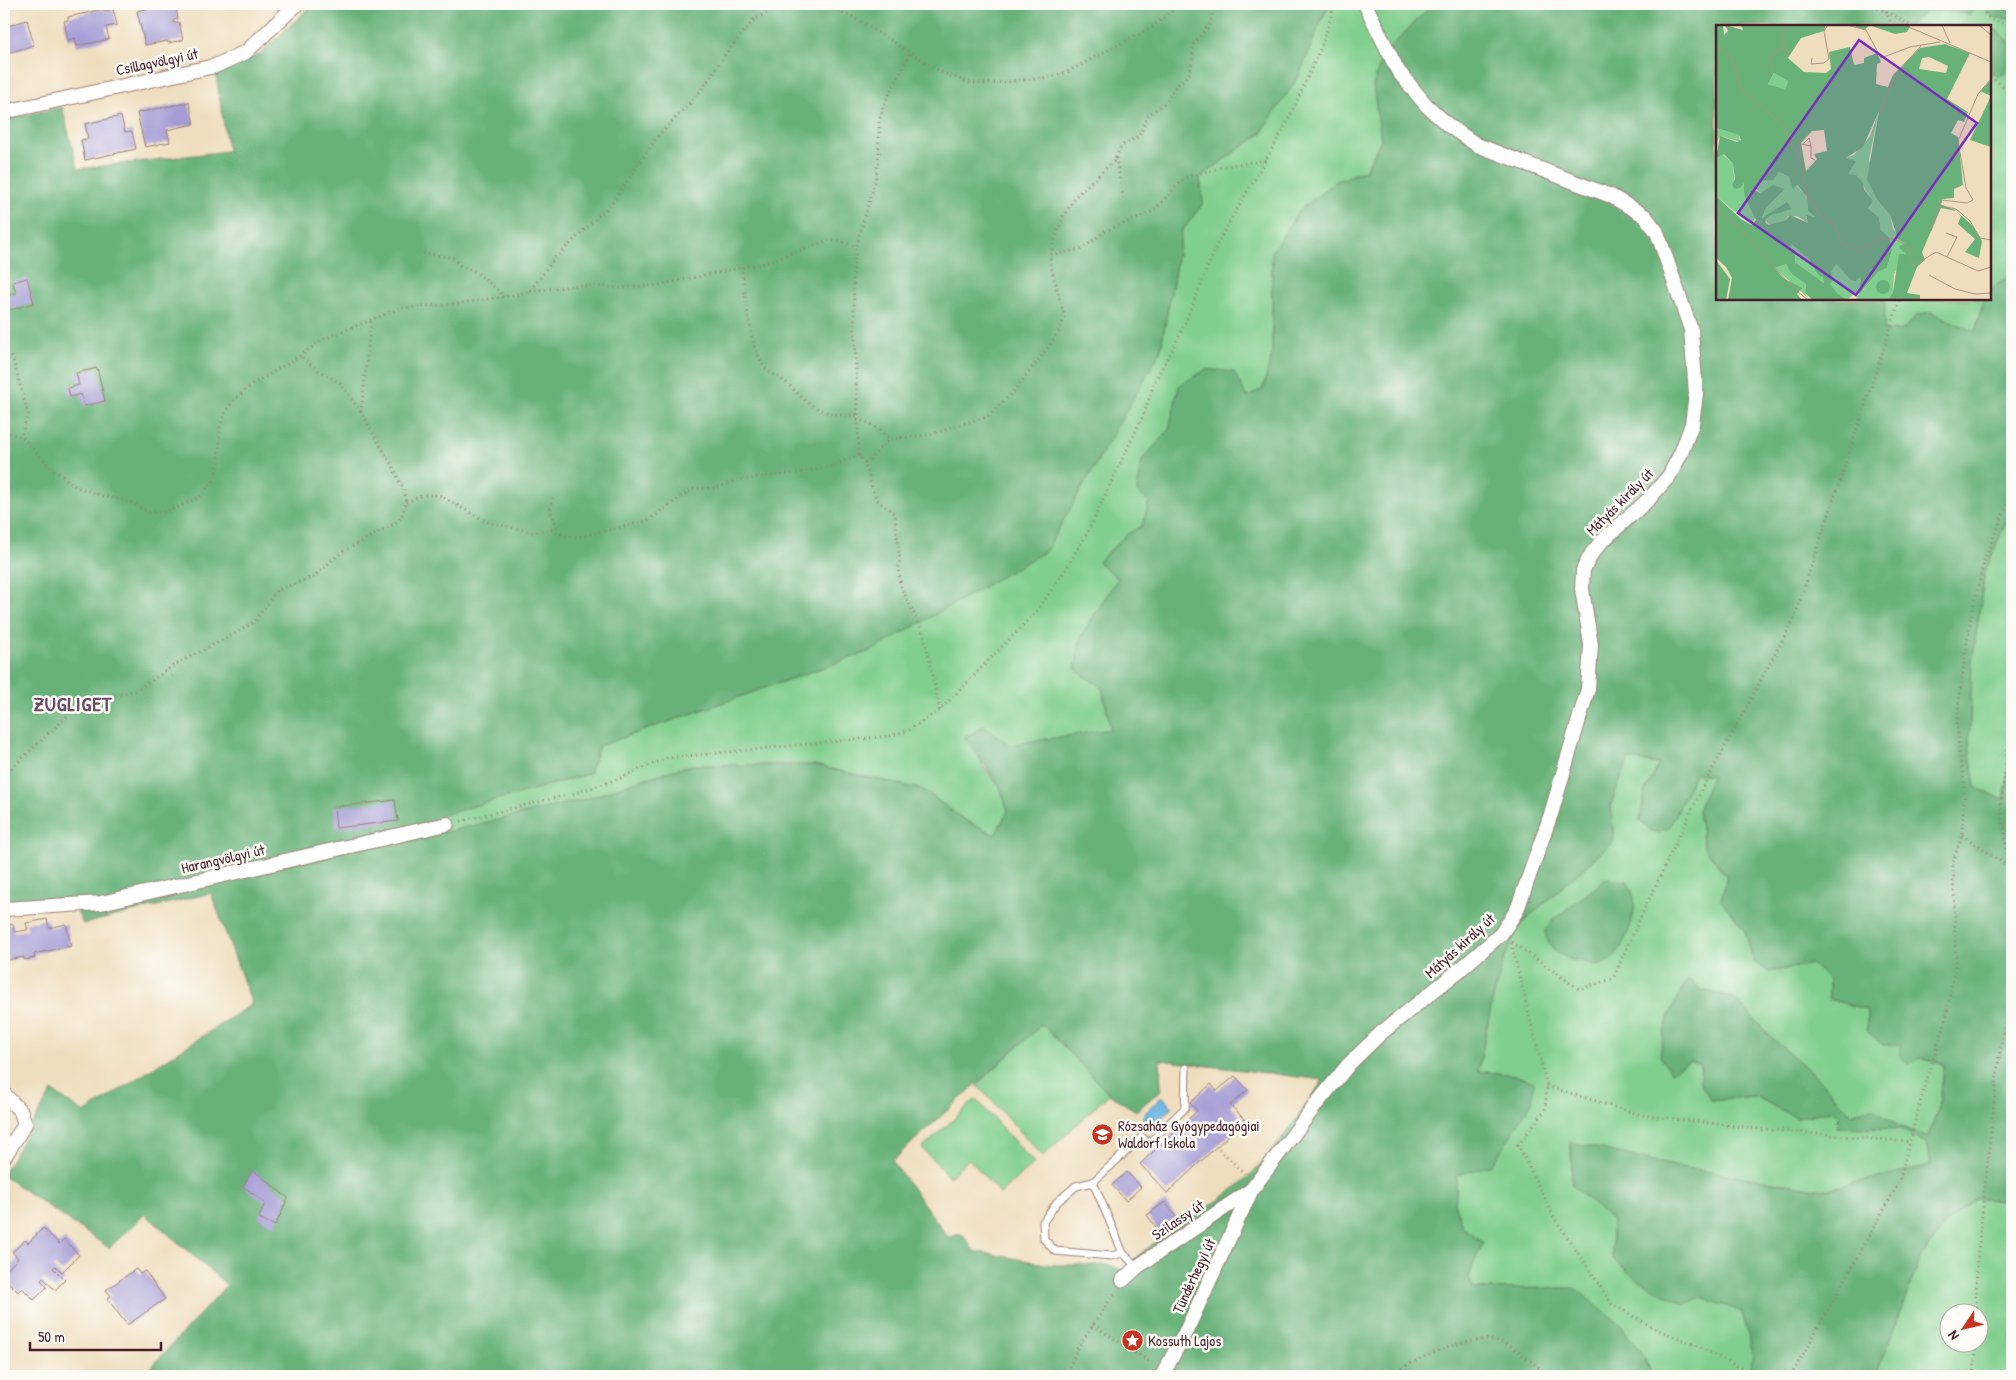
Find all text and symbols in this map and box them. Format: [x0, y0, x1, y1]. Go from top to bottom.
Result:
inset map [1716, 25, 1991, 300]
street label: Csillagvölgyi út [114, 42, 201, 80]
street label: Mátyás király út [1581, 463, 1659, 540]
district label: ZUGLIGET [34, 690, 112, 717]
street label: Harangvölgyi út [179, 839, 267, 878]
street label: Mátyás király út [1420, 908, 1500, 983]
place label: Rózsaház Gyógypedagógiai Waldorf Iskola [1118, 1115, 1260, 1153]
school or university icon: Rózsaház Gyógypedagógiai Waldorf Iskola [1090, 1123, 1114, 1147]
street label: Szilassy út [1147, 1194, 1209, 1245]
street label: Tündérhegyi út [1167, 1234, 1220, 1317]
north arrow [1938, 1302, 1988, 1352]
scale bar [30, 1320, 161, 1352]
text: 50 m [38, 1326, 65, 1347]
text: N [1943, 1327, 1963, 1344]
place icon: Kossuth Lajos [1120, 1329, 1144, 1353]
place label: Kossuth Lajos [1148, 1330, 1221, 1351]

